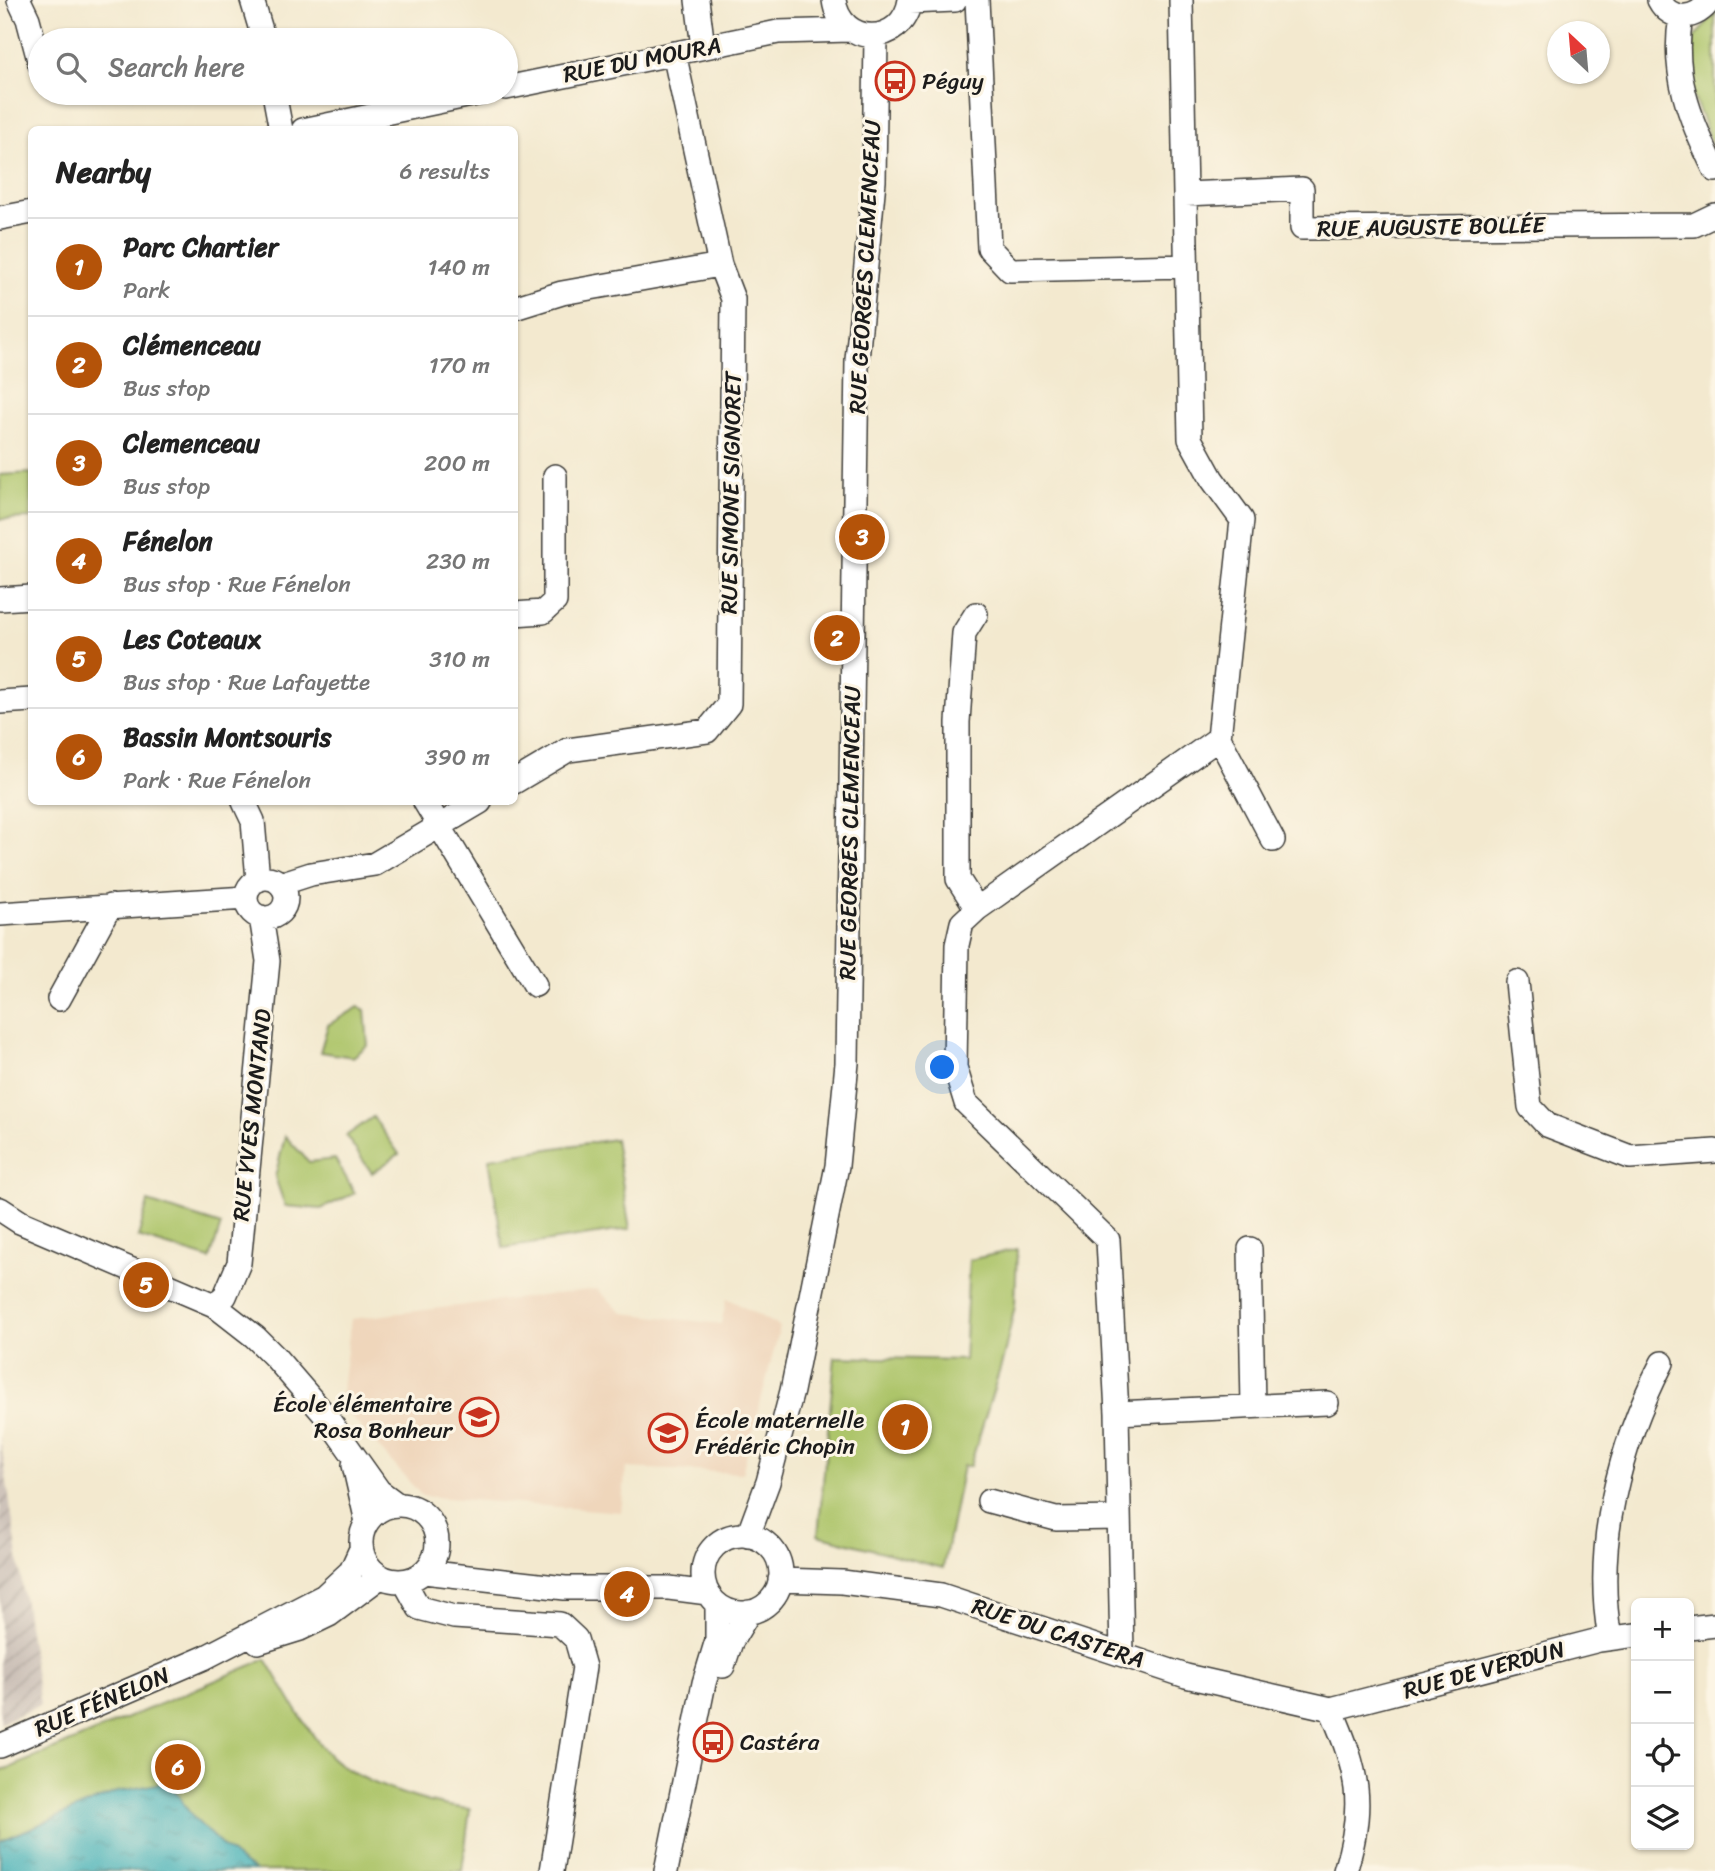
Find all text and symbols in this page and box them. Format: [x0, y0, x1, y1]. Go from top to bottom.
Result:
north arrow [1547, 21, 1610, 84]
street label: RUE DU MOURA [560, 25, 724, 95]
search box [28, 28, 518, 105]
text: Search here [108, 44, 245, 90]
icon: search [52, 48, 90, 86]
bus stop icon: Péguy [874, 60, 916, 102]
place label: Péguy [922, 61, 984, 102]
street label: RUE GEORGES CLEMENCEAU [837, 118, 893, 415]
text: Nearby [56, 145, 151, 199]
text: 6 results [400, 151, 490, 192]
street label: RUE AUGUSTE BOLLÉE [1317, 204, 1546, 249]
text: Parc Chartier [123, 224, 278, 270]
text: 1 [74, 247, 84, 288]
text: 140 m [428, 247, 490, 288]
text: Park [123, 270, 170, 311]
text: Clémenceau [123, 322, 261, 368]
text: 2 [72, 345, 86, 386]
text: 170 m [429, 345, 490, 386]
text: Bus stop [123, 368, 210, 409]
street label: RUE SIMONE SIGNORET [708, 370, 754, 615]
text: Clemenceau [123, 420, 260, 466]
text: 3 [73, 443, 85, 484]
text: 200 m [424, 443, 490, 484]
text: Bus stop [123, 466, 210, 507]
pin: 3 [839, 511, 885, 563]
text: Fénelon [123, 518, 213, 564]
text: 4 [72, 541, 86, 582]
text: 230 m [426, 541, 490, 582]
text: Bus stop · Rue Fénelon [123, 564, 351, 605]
pin: 2 [814, 612, 860, 664]
text: Les Coteaux [123, 616, 261, 662]
text: 5 [72, 639, 86, 680]
text: 310 m [429, 639, 490, 680]
text: Bus stop · Rue Lafayette [123, 662, 370, 703]
street label: RUE GEORGES CLEMENCEAU [827, 685, 873, 980]
text: Bassin Montsouris [123, 714, 332, 760]
text: 6 [72, 737, 86, 778]
text: 390 m [425, 737, 490, 778]
text: Park · Rue Fénelon [123, 760, 311, 801]
street label: RUE YVES MONTAND [220, 1007, 284, 1223]
your location [925, 1050, 959, 1084]
pin: 5 [123, 1259, 169, 1311]
place label: École élémentaire Rosa Bonheur [273, 1384, 454, 1451]
school or university icon: École élémentaire Rosa Bonheur [458, 1396, 500, 1438]
place label: École maternelle Frédéric Chopin [695, 1400, 864, 1467]
pin: 1 [882, 1401, 928, 1453]
school or university icon: École maternelle Frédéric Chopin [647, 1412, 689, 1454]
pin: 4 [604, 1568, 650, 1620]
street label: RUE DU CASTERA [966, 1586, 1150, 1680]
map controls [1631, 1598, 1694, 1850]
button: + [1631, 1598, 1694, 1661]
street label: RUE DE VERDUN [1399, 1629, 1569, 1711]
street label: RUE FÉNELON [28, 1655, 176, 1749]
button: − [1631, 1661, 1694, 1724]
bus stop icon: Castéra [692, 1721, 734, 1763]
place label: Castéra [740, 1722, 820, 1763]
button: locate [1631, 1724, 1694, 1787]
pin: 6 [155, 1741, 201, 1793]
button: layers [1631, 1787, 1694, 1850]

